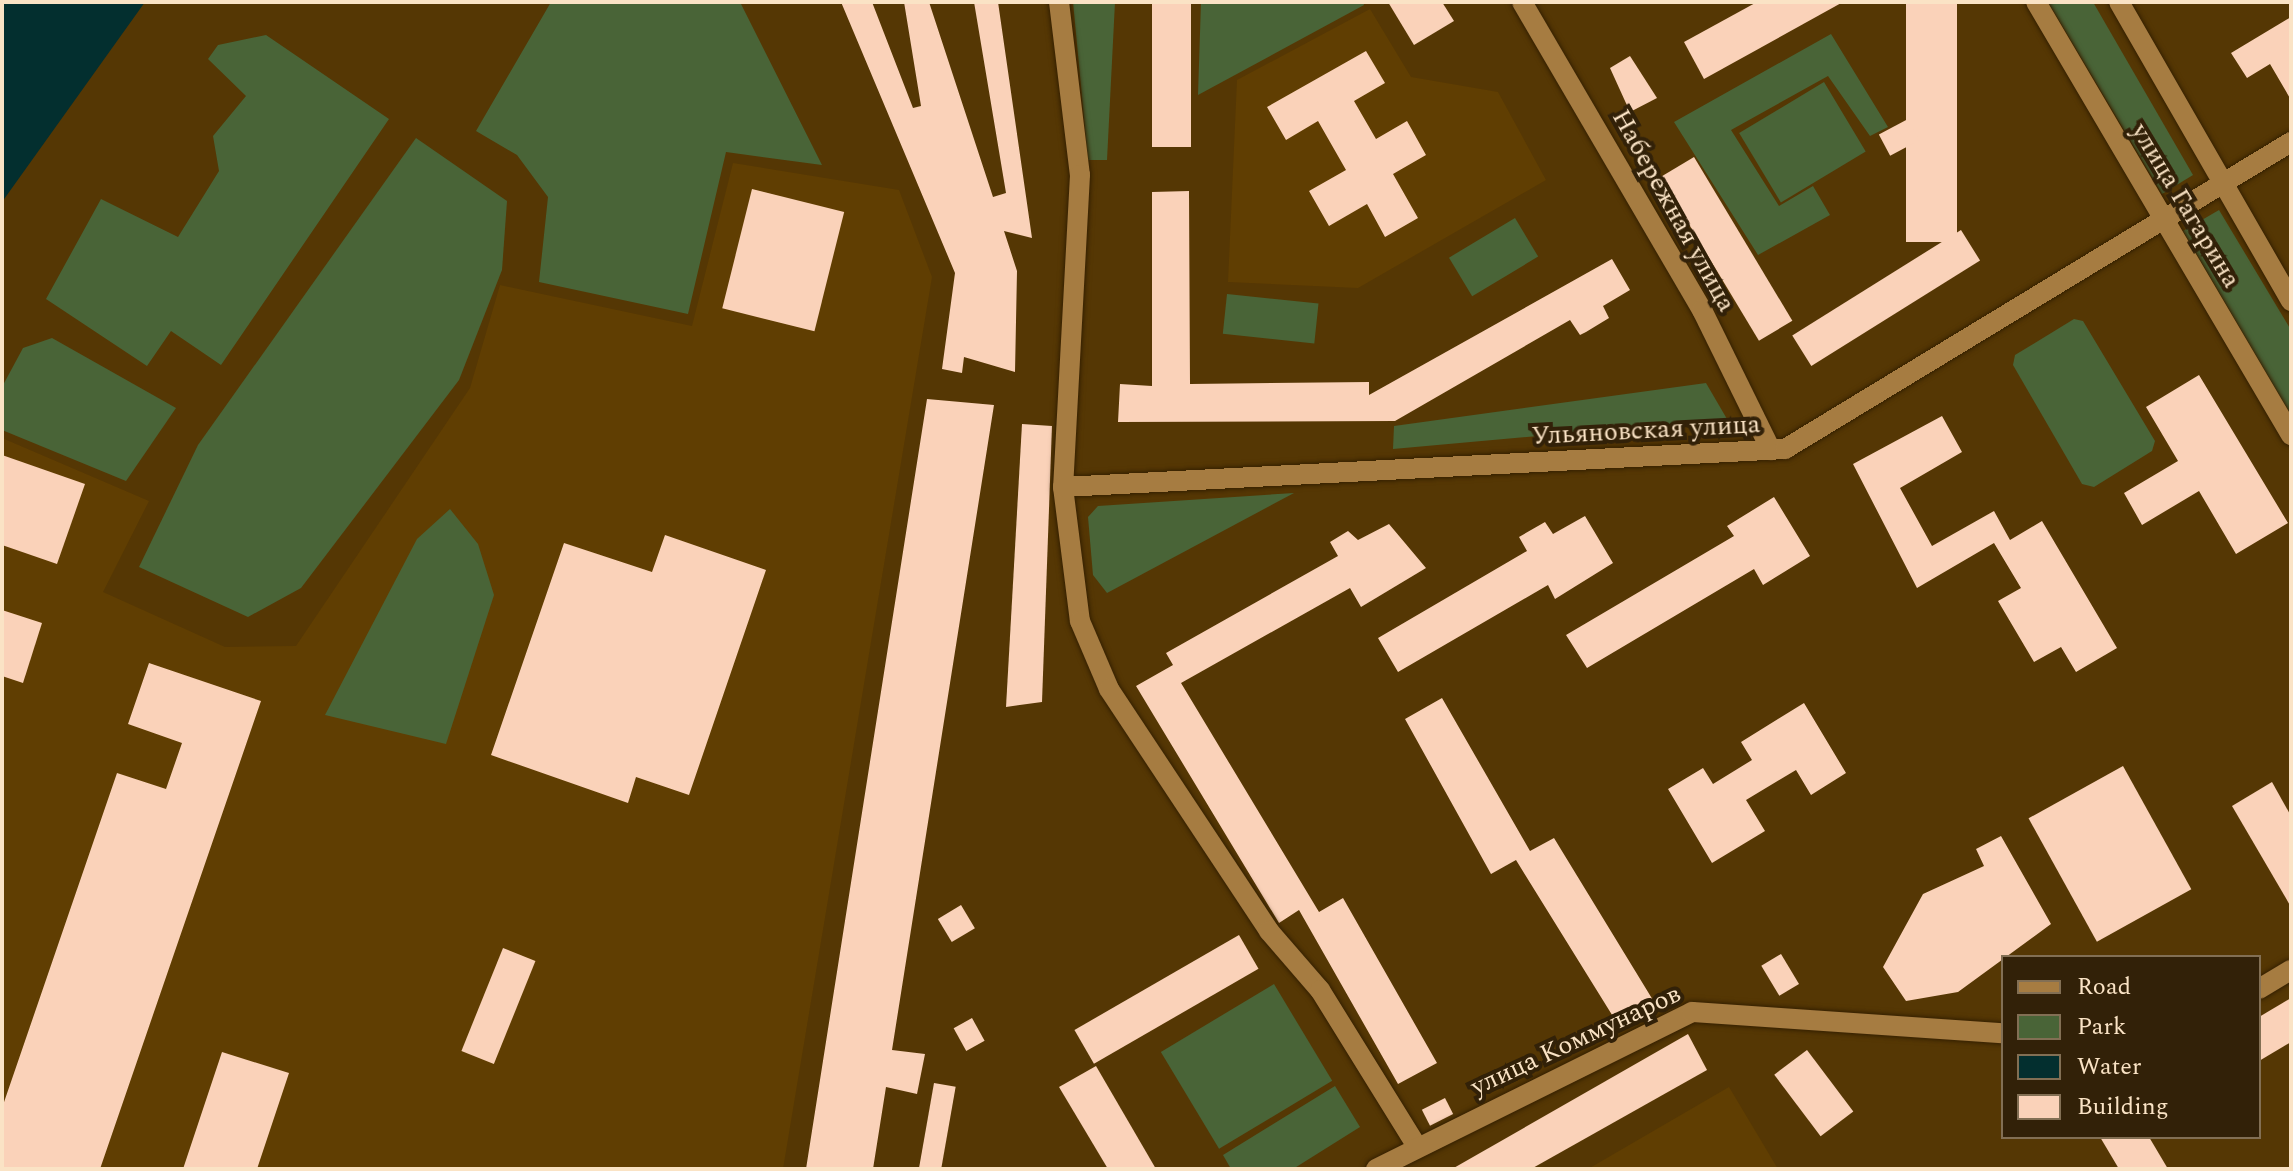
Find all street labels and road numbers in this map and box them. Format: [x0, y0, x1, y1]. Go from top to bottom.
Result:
street label: Набережная улица [1604, 104, 1742, 318]
street label: улица Гагарина [2124, 118, 2246, 294]
street label: Ульяновская улица [1531, 409, 1761, 453]
street label: улица Коммунаров [1466, 979, 1686, 1103]

